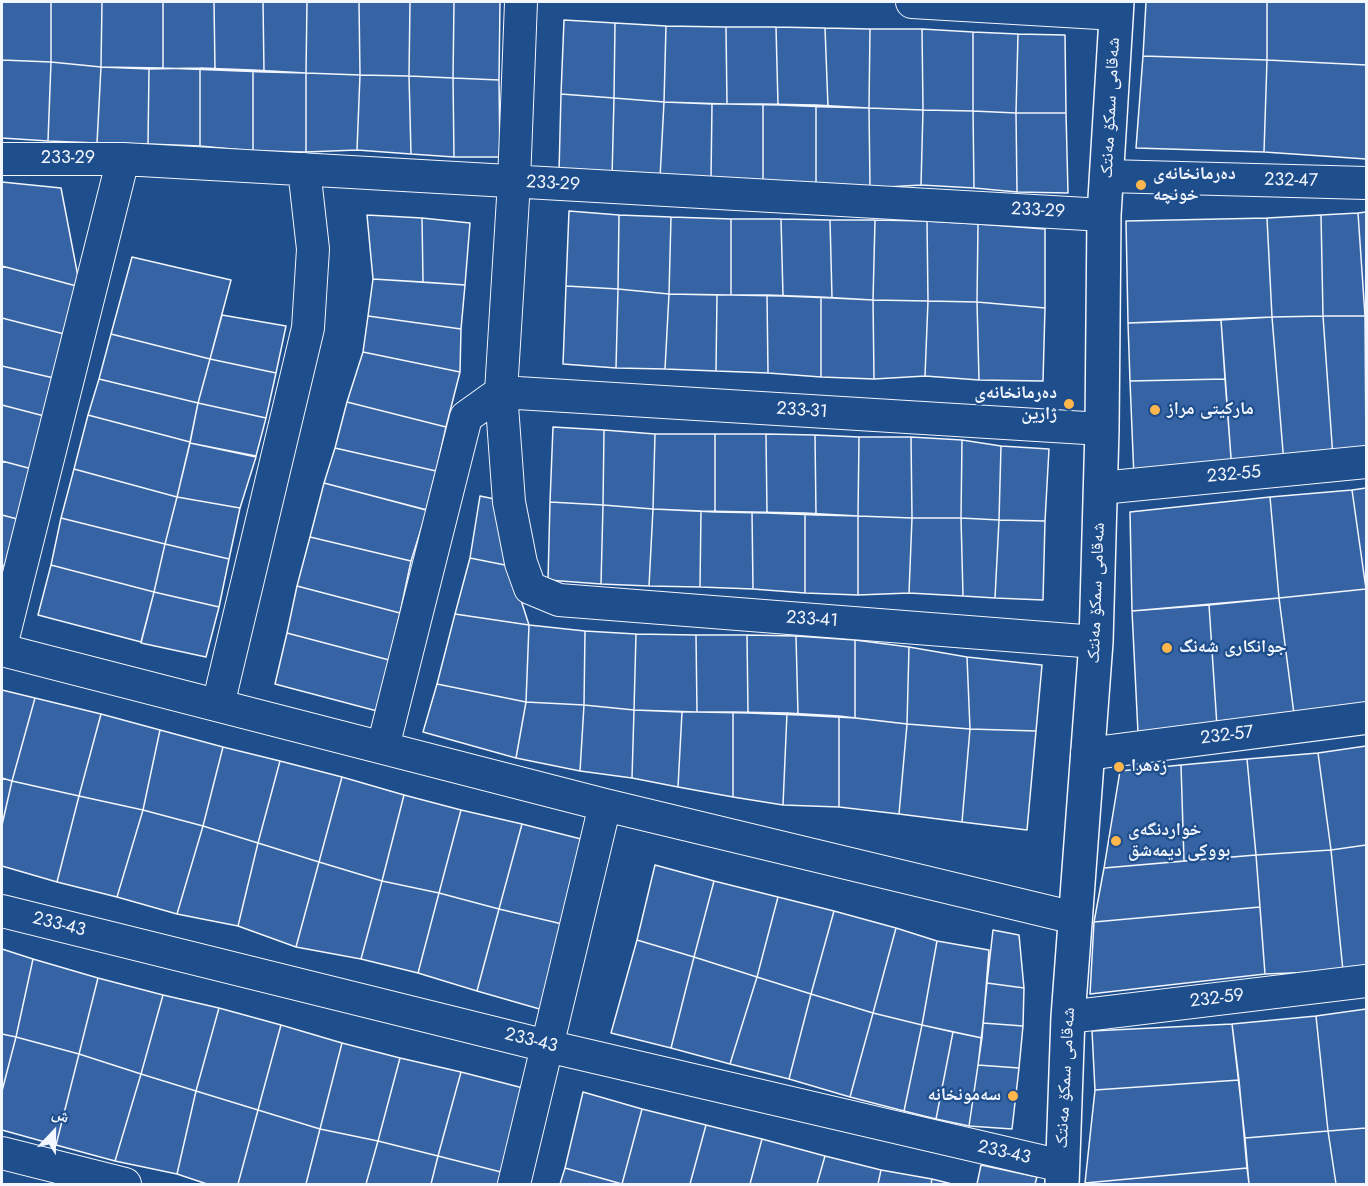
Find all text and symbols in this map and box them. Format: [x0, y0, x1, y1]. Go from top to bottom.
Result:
street label: شەقامی سمکۆ مەنتک [1097, 37, 1125, 179]
street label: 233-29 [41, 148, 95, 170]
place label: دەرمانخانەی خونچە [1153, 164, 1236, 207]
street label: 232-47 [1264, 170, 1318, 192]
street label: 233-29 [525, 172, 581, 196]
marker: دەرمانخانەی خونچە [1134, 178, 1148, 192]
street label: 233-29 [1010, 199, 1066, 223]
place label: دەرمانخانەی ژارین [974, 383, 1057, 426]
marker: دەرمانخانەی ژارین [1062, 397, 1076, 411]
street label: 233-31 [776, 398, 828, 424]
place label: مارکیتی مراز [1167, 399, 1254, 421]
marker: مارکیتی مراز [1148, 403, 1162, 417]
street label: 232-55 [1206, 462, 1262, 488]
street label: شەقامی سمکۆ مەنتک [1084, 522, 1110, 664]
street label: 233-41 [785, 607, 839, 633]
place label: جوانکاری شەنگ [1179, 637, 1287, 659]
marker: جوانکاری شەنگ [1160, 641, 1174, 655]
street label: 232-57 [1199, 722, 1255, 750]
place label: زەهرا [1131, 756, 1167, 778]
marker: زەهرا [1112, 760, 1126, 774]
place label: خواردنگەی بووکی دیمەشق [1128, 820, 1230, 862]
marker: خواردنگەی بووکی دیمەشق [1109, 834, 1123, 848]
street label: 233-43 [30, 908, 88, 942]
street label: 232-59 [1189, 985, 1245, 1013]
street label: شەقامی سمکۆ مەنتک [1052, 1007, 1080, 1149]
street label: 233-43 [502, 1024, 560, 1058]
place label: سەمونخانە [927, 1085, 1001, 1107]
marker: سەمونخانە [1006, 1089, 1020, 1103]
text: ش [49, 1101, 73, 1129]
north arrow [24, 1102, 84, 1162]
street label: 233-43 [975, 1136, 1033, 1170]

